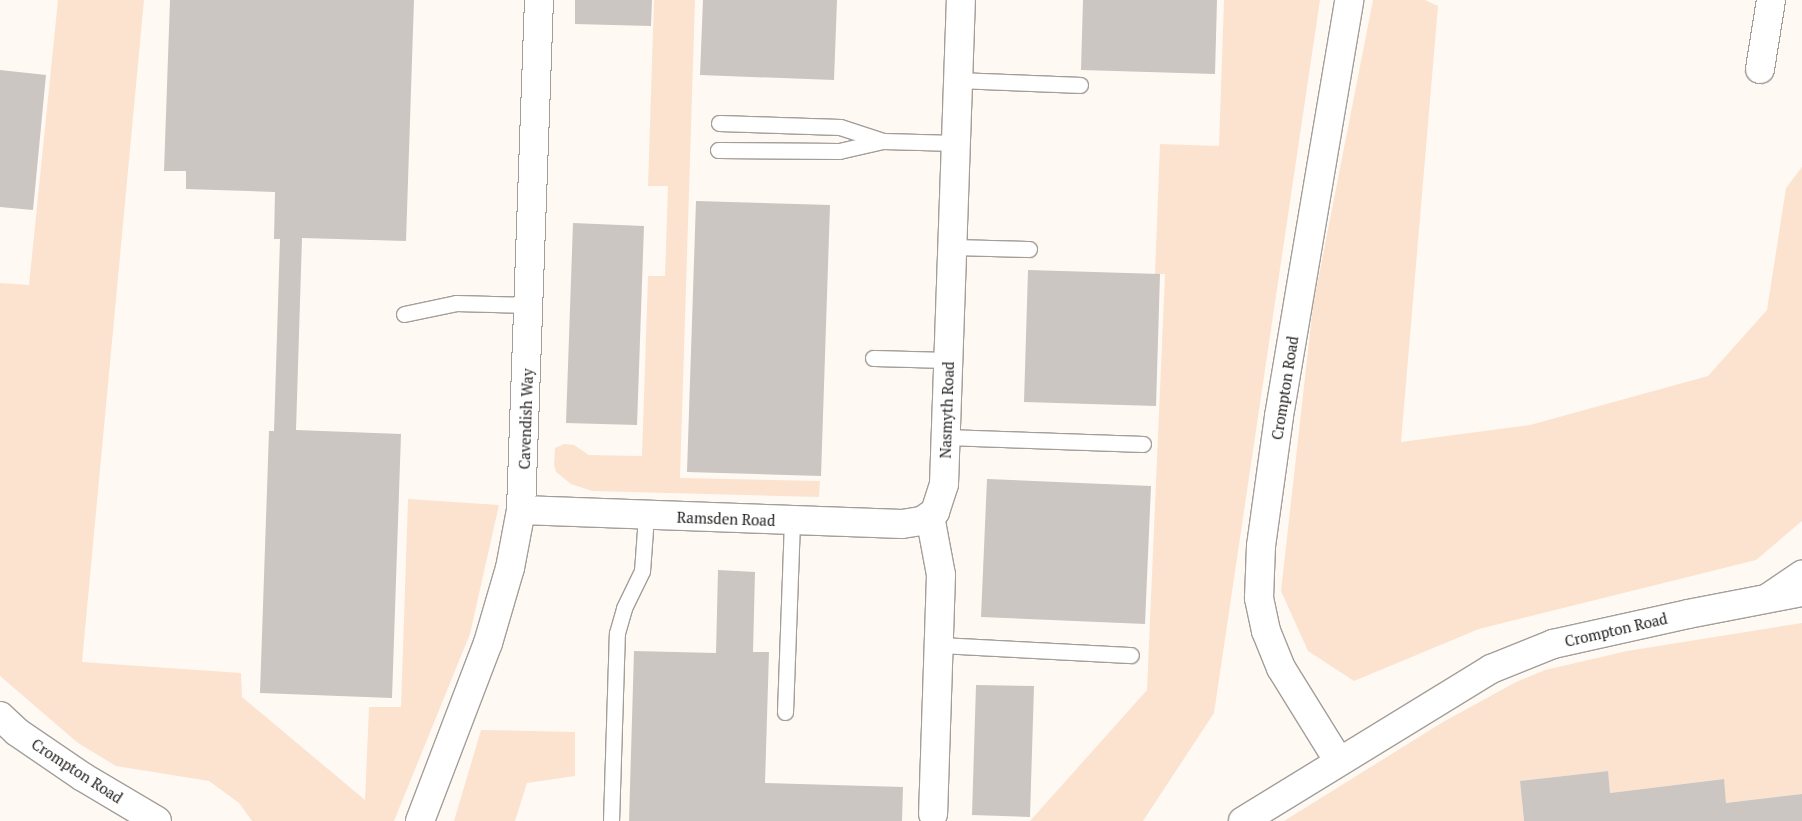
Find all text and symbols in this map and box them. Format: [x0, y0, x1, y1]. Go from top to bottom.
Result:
street label: Crompton Road [1268, 335, 1302, 441]
street label: Nasmyth Road [936, 361, 958, 459]
street label: Cavendish Way [515, 368, 537, 470]
street label: Ramsden Road [676, 508, 776, 530]
street label: Crompton Road [1563, 609, 1669, 651]
street label: Crompton Road [28, 735, 126, 807]

